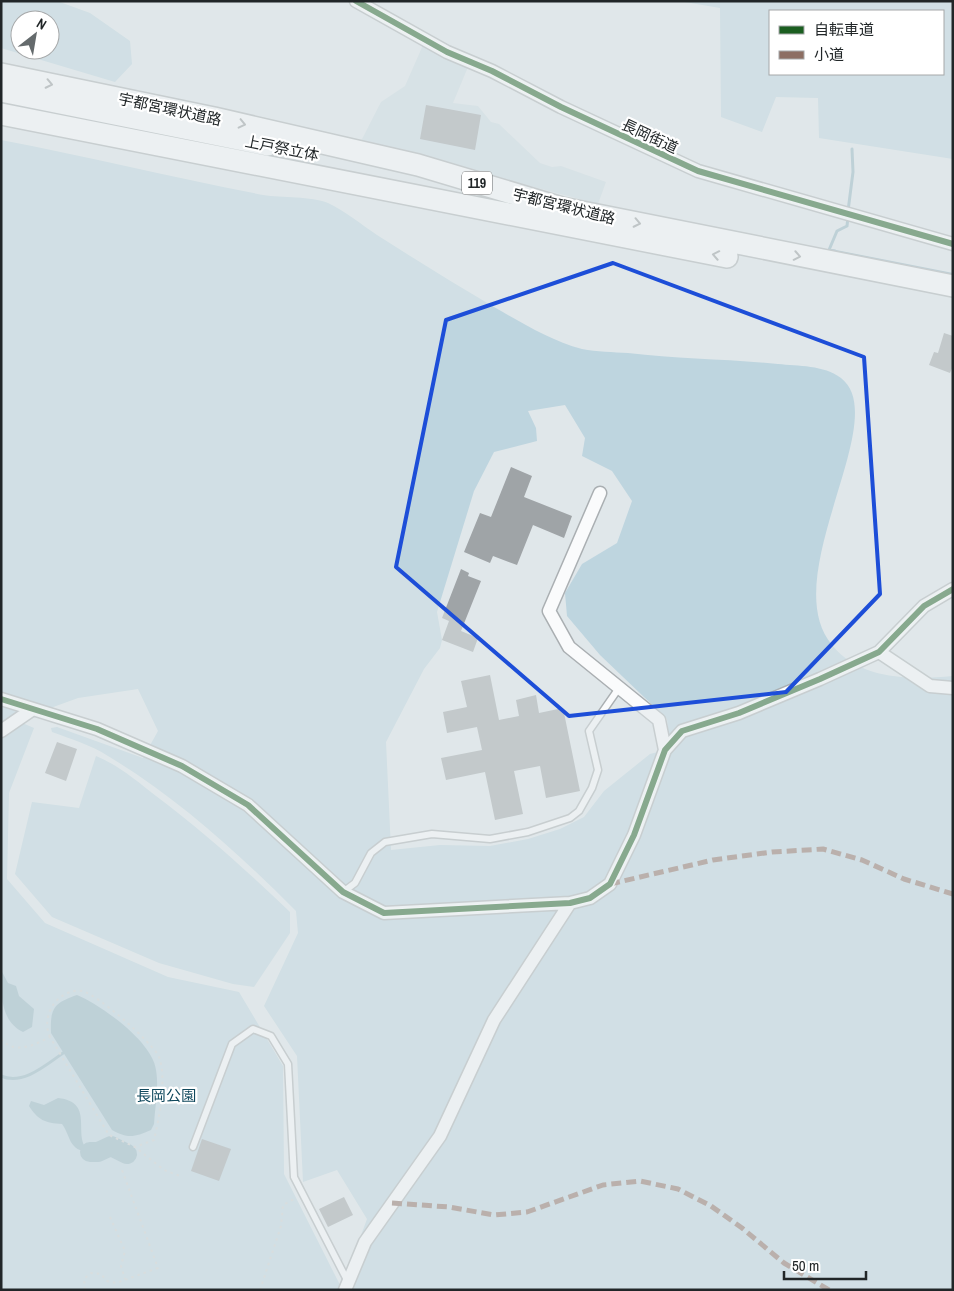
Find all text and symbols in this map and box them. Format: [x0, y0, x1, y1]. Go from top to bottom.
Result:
north arrow [10, 10, 60, 60]
legend [769, 10, 944, 75]
text: N [34, 14, 50, 34]
text: 自転車道 [814, 19, 874, 40]
text: 小道 [814, 44, 844, 65]
one-way arrow [45, 78, 53, 89]
street label: 宇都宮環状道路 [116, 88, 224, 130]
street label: 長岡街道 [618, 114, 682, 158]
one-way arrow [238, 118, 247, 129]
street label: 上戸祭立体 [243, 131, 321, 165]
road number: 119 [462, 172, 492, 194]
street label: 宇都宮環状道路 [511, 183, 617, 229]
one-way arrow [633, 218, 642, 228]
one-way arrow [712, 250, 720, 260]
one-way arrow [792, 250, 801, 260]
park label: 長岡公園 [136, 1085, 196, 1106]
scale bar [784, 1248, 866, 1280]
text: 50 m [792, 1255, 819, 1276]

